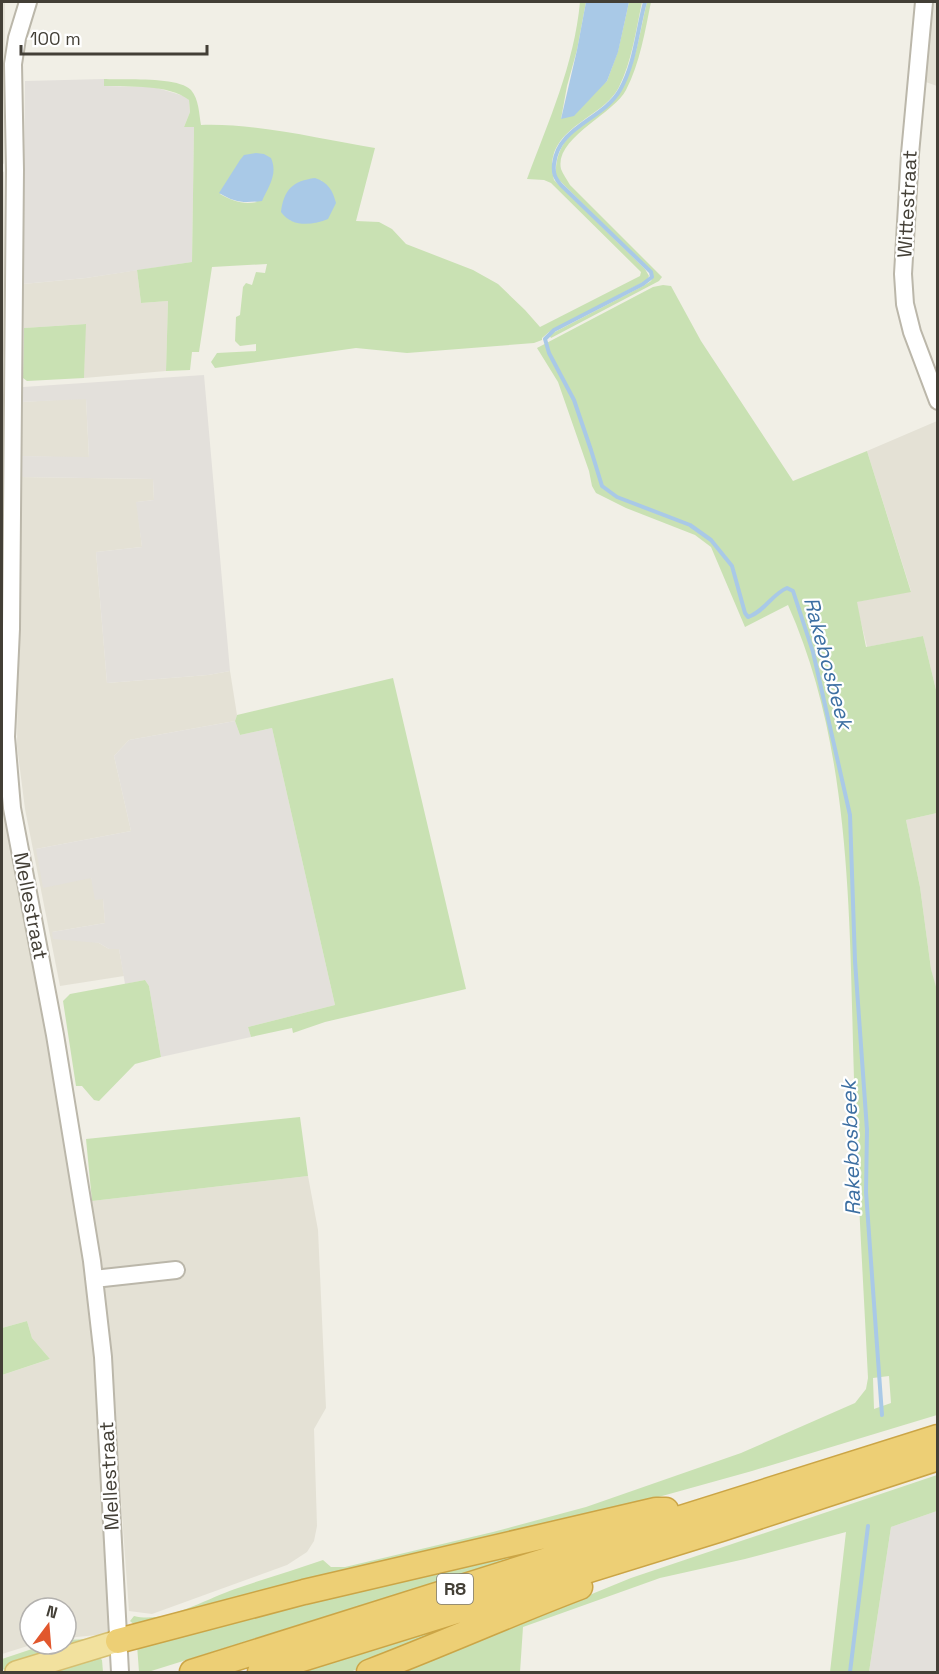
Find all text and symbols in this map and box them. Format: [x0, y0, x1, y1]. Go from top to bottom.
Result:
scale bar [21, 18, 207, 56]
text: 100 m [30, 27, 81, 50]
street label: Wittestraat [891, 149, 923, 259]
water label: Rakebosbeek [798, 594, 860, 735]
street label: Mellestraat [8, 850, 54, 962]
water label: Rakebosbeek [835, 1077, 866, 1216]
street label: Mellestraat [93, 1421, 125, 1531]
road number: R8 [437, 1574, 473, 1604]
north arrow [18, 1596, 78, 1656]
text: N [44, 1600, 60, 1624]

